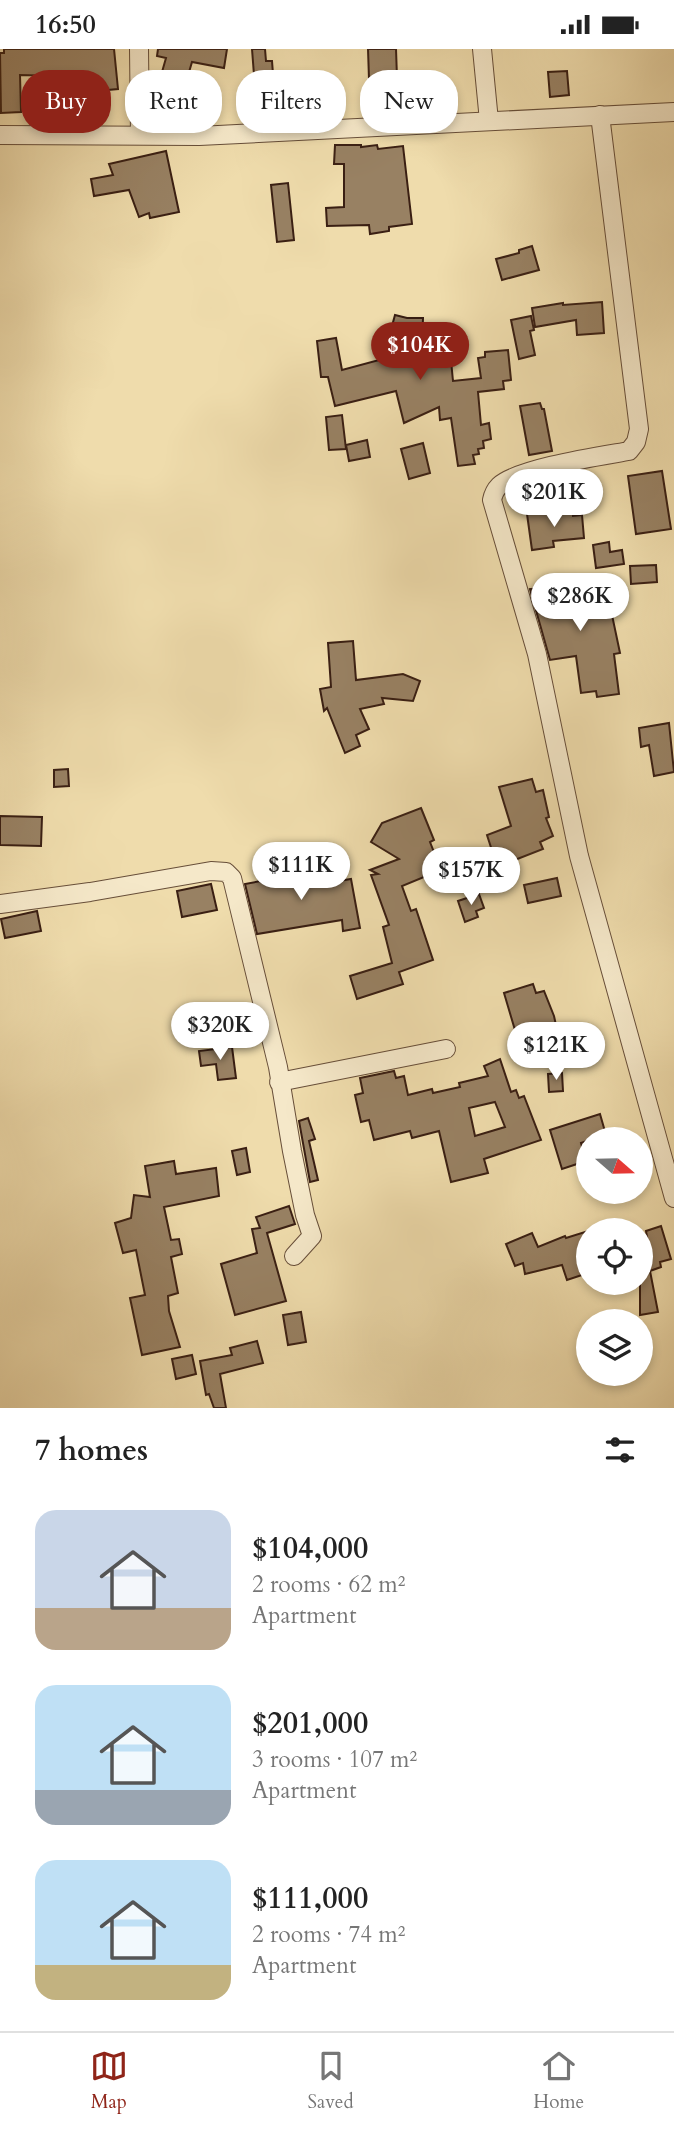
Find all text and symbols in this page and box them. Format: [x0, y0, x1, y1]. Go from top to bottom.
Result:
text: 16:50 [35, 7, 96, 42]
chip: Buy [21, 70, 111, 133]
chip: Rent [125, 70, 222, 133]
chip: Filters [236, 70, 346, 133]
chip: New [360, 70, 458, 133]
pin: $104K [371, 323, 469, 382]
text: $104K [387, 329, 453, 360]
pin: $201K [505, 469, 603, 529]
text: $201K [521, 476, 587, 507]
pin: $286K [531, 573, 629, 633]
text: $286K [547, 580, 613, 611]
pin: $111K [252, 843, 350, 902]
pin: $157K [422, 847, 520, 907]
text: $111K [268, 849, 334, 880]
text: $157K [438, 854, 504, 885]
pin: $320K [171, 1003, 269, 1062]
text: $320K [187, 1009, 253, 1040]
pin: $121K [507, 1023, 605, 1082]
text: $121K [523, 1029, 589, 1060]
north arrow [576, 1127, 653, 1204]
map controls [576, 1127, 653, 1386]
button: locate [576, 1218, 653, 1295]
button: layers [576, 1309, 653, 1386]
text: 7 homes [35, 1430, 148, 1471]
icon: filters [601, 1431, 639, 1469]
text: $104,000 [252, 1528, 368, 1569]
icon: home [91, 1538, 175, 1622]
text: 2 rooms · 62 m² [252, 1569, 405, 1600]
text: Apartment [252, 1600, 356, 1631]
text: $201,000 [252, 1703, 368, 1744]
icon: home [91, 1713, 175, 1797]
text: 3 rooms · 107 m² [252, 1744, 417, 1775]
text: Apartment [252, 1775, 356, 1806]
text: $111,000 [252, 1878, 368, 1919]
icon: home [91, 1888, 175, 1972]
text: 2 rooms · 74 m² [252, 1919, 405, 1950]
text: Apartment [252, 1950, 356, 1981]
tab: Map [90, 2047, 128, 2115]
tab: Saved [308, 2047, 354, 2115]
tab: Home [533, 2047, 584, 2115]

